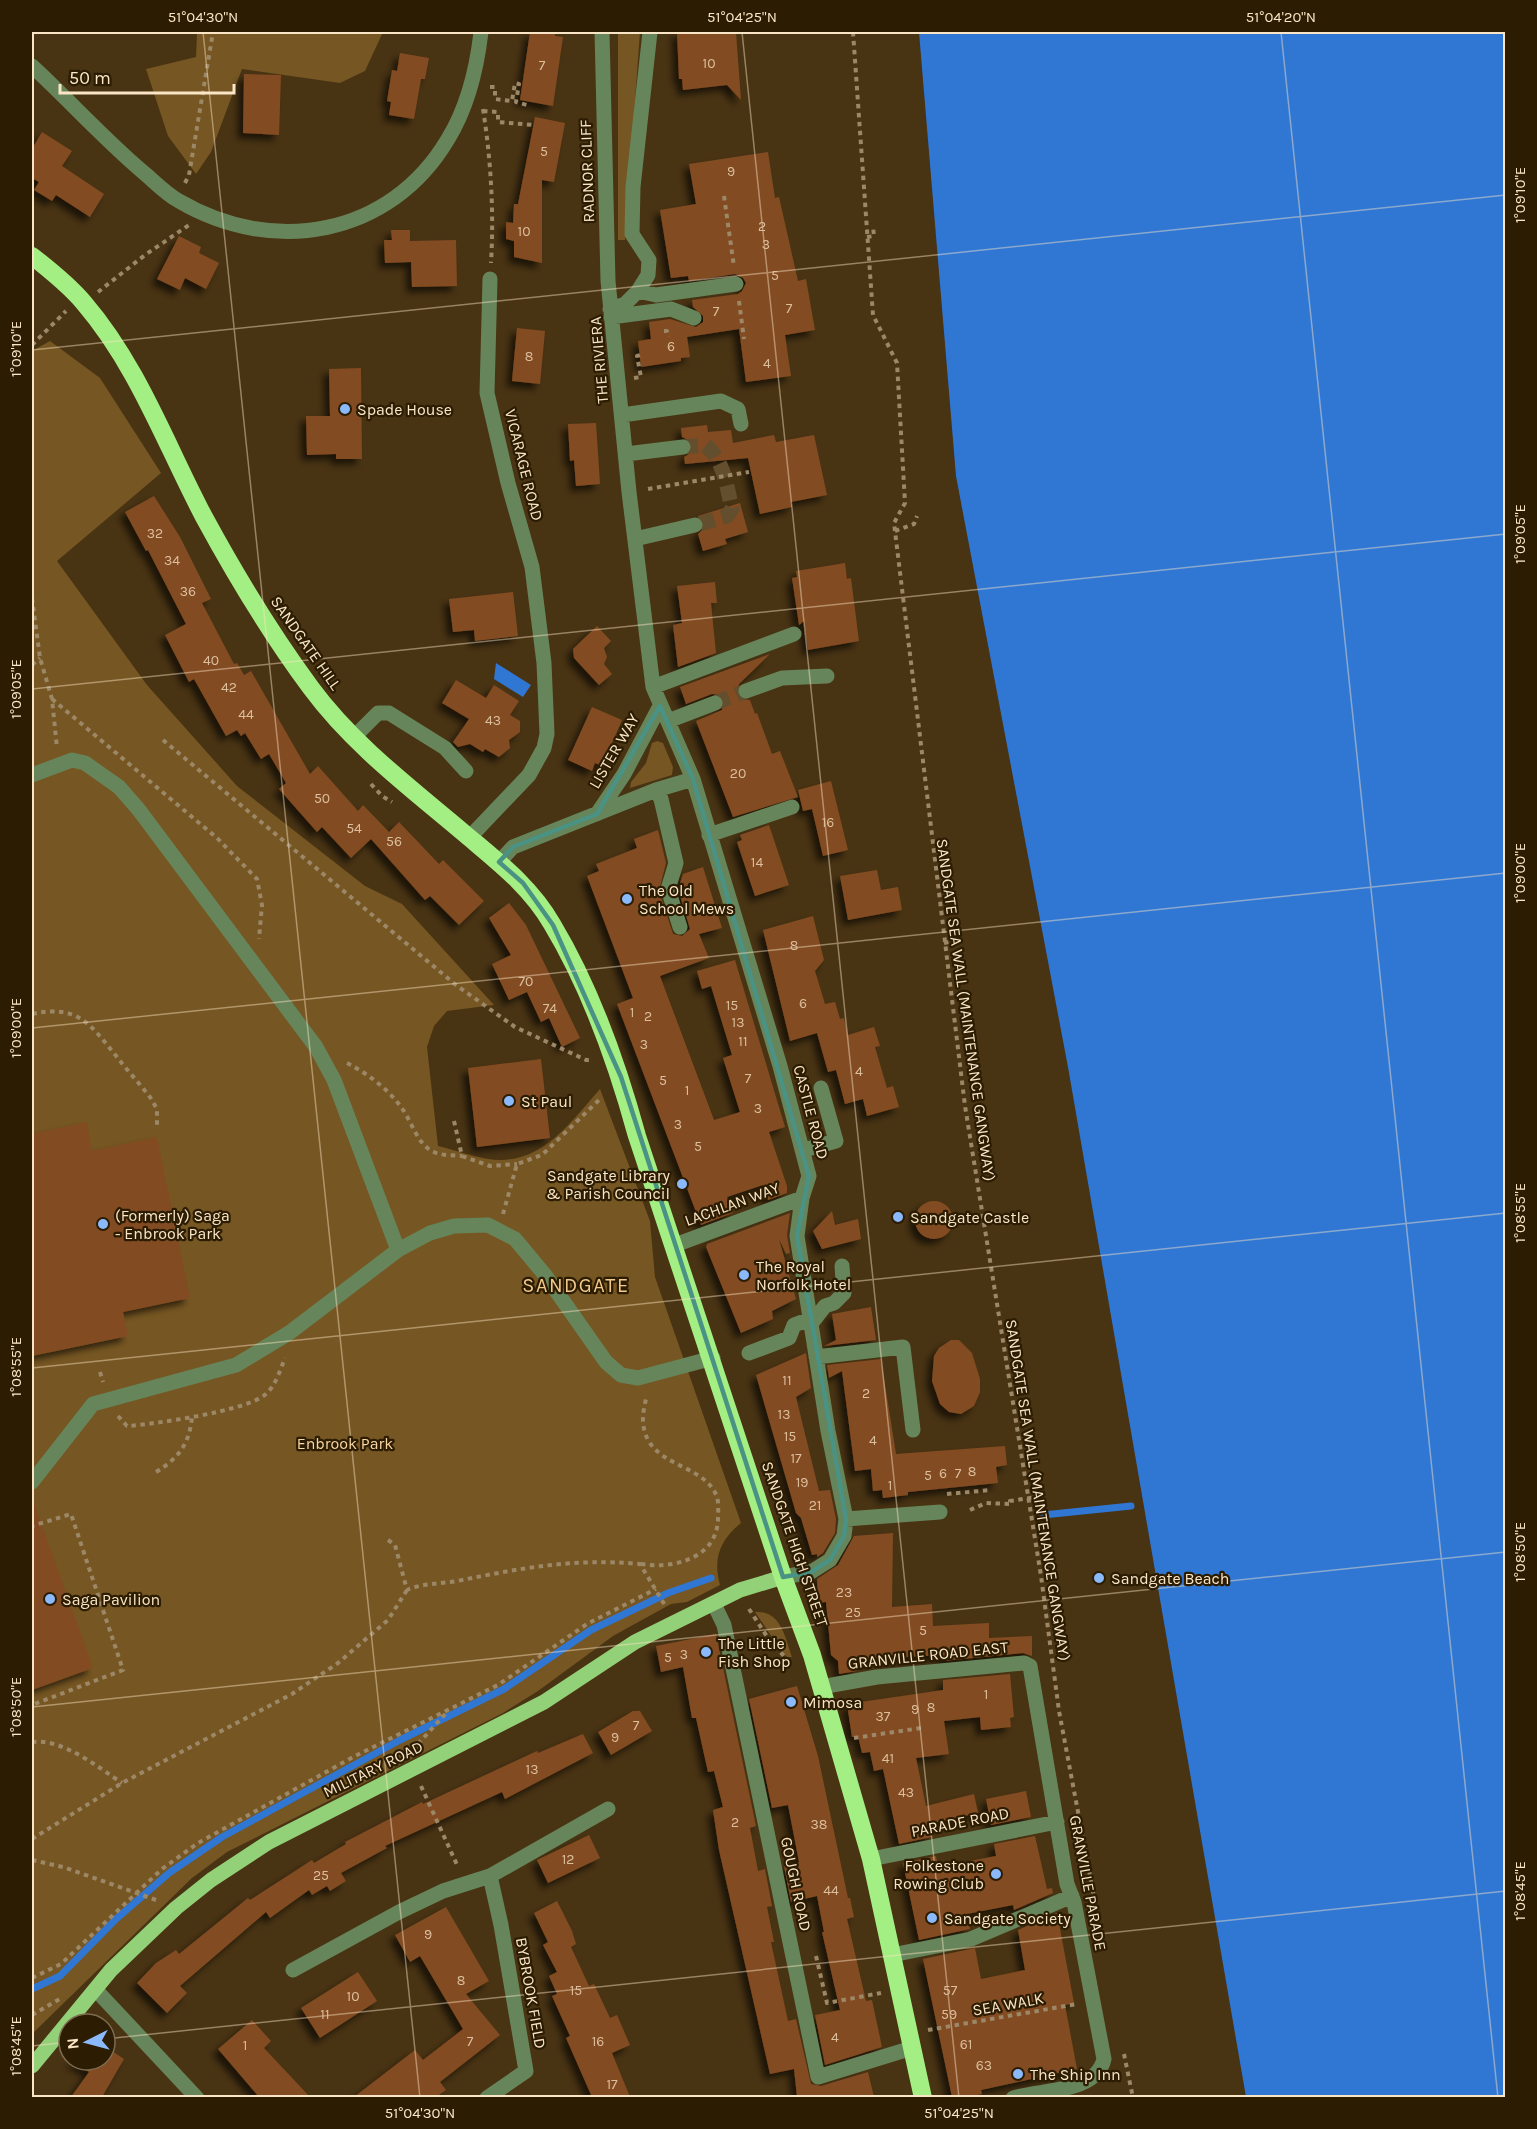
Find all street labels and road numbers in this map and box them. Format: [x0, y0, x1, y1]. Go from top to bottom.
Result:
street label: RADNOR CLIFF [576, 119, 598, 223]
street label: THE RIVIERA [586, 316, 612, 404]
street label: VICARAGE ROAD [501, 407, 547, 523]
street label: SANDGATE HILL [267, 592, 346, 694]
street label: LISTER WAY [585, 710, 643, 792]
street label: SANDGATE SEA WALL (MAINTENANCE GANGWAY) [933, 838, 999, 1182]
street label: CASTLE ROAD [789, 1063, 833, 1161]
street label: LACHLAN WAY [682, 1178, 782, 1230]
street label: SANDGATE SEA WALL (MAINTENANCE GANGWAY) [1002, 1318, 1074, 1662]
street label: SANDGATE HIGH STREET [758, 1459, 832, 1629]
street label: GRANVILLE ROAD EAST [847, 1637, 1009, 1673]
street label: MILITARY ROAD [320, 1737, 426, 1801]
street label: PARADE ROAD [909, 1803, 1011, 1841]
street label: GRANVILLE PARADE [1066, 1814, 1110, 1952]
street label: GOUGH ROAD [777, 1835, 815, 1933]
street label: BYBROOK FIELD [512, 1936, 550, 2050]
street label: SEA WALK [971, 1988, 1045, 2020]

